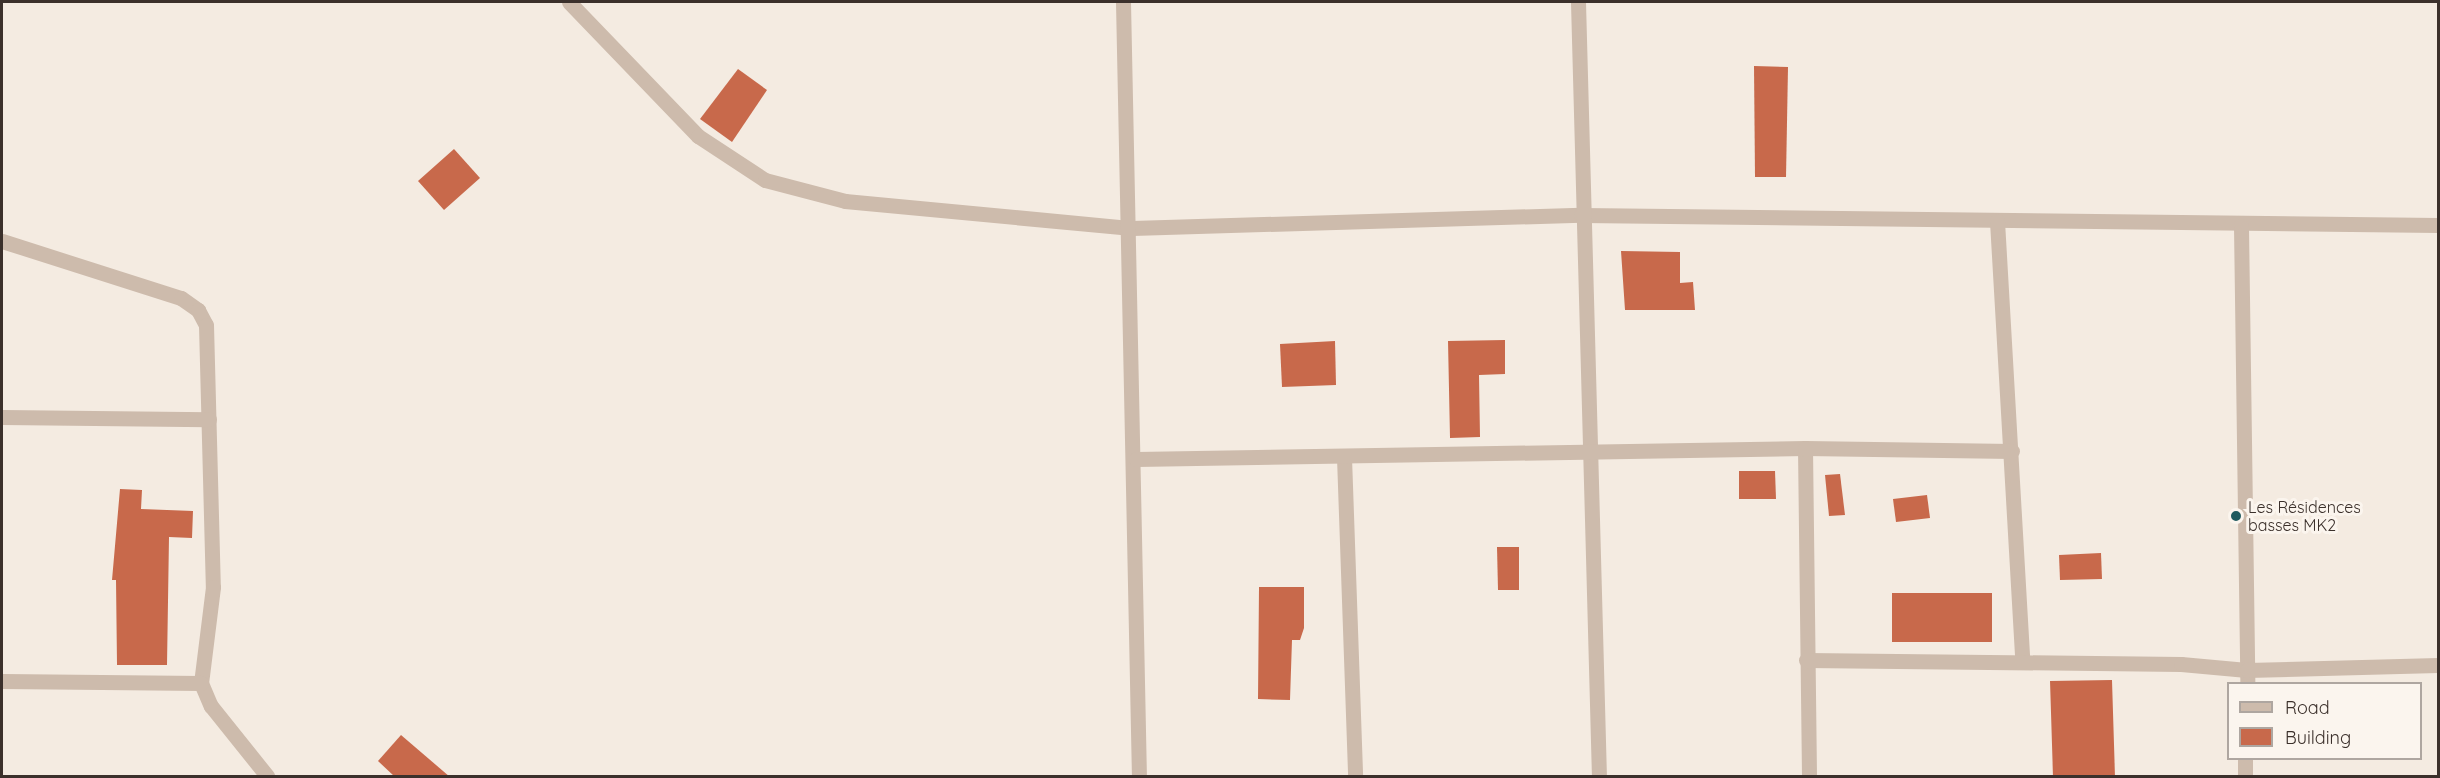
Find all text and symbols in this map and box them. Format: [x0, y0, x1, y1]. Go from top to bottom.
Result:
place label: Les Résidences basses MK2 [2248, 497, 2361, 535]
marker: Les Résidences basses MK2 [2229, 509, 2243, 523]
legend [2227, 682, 2422, 760]
text: Road [2285, 696, 2330, 719]
text: Building [2285, 726, 2351, 749]

